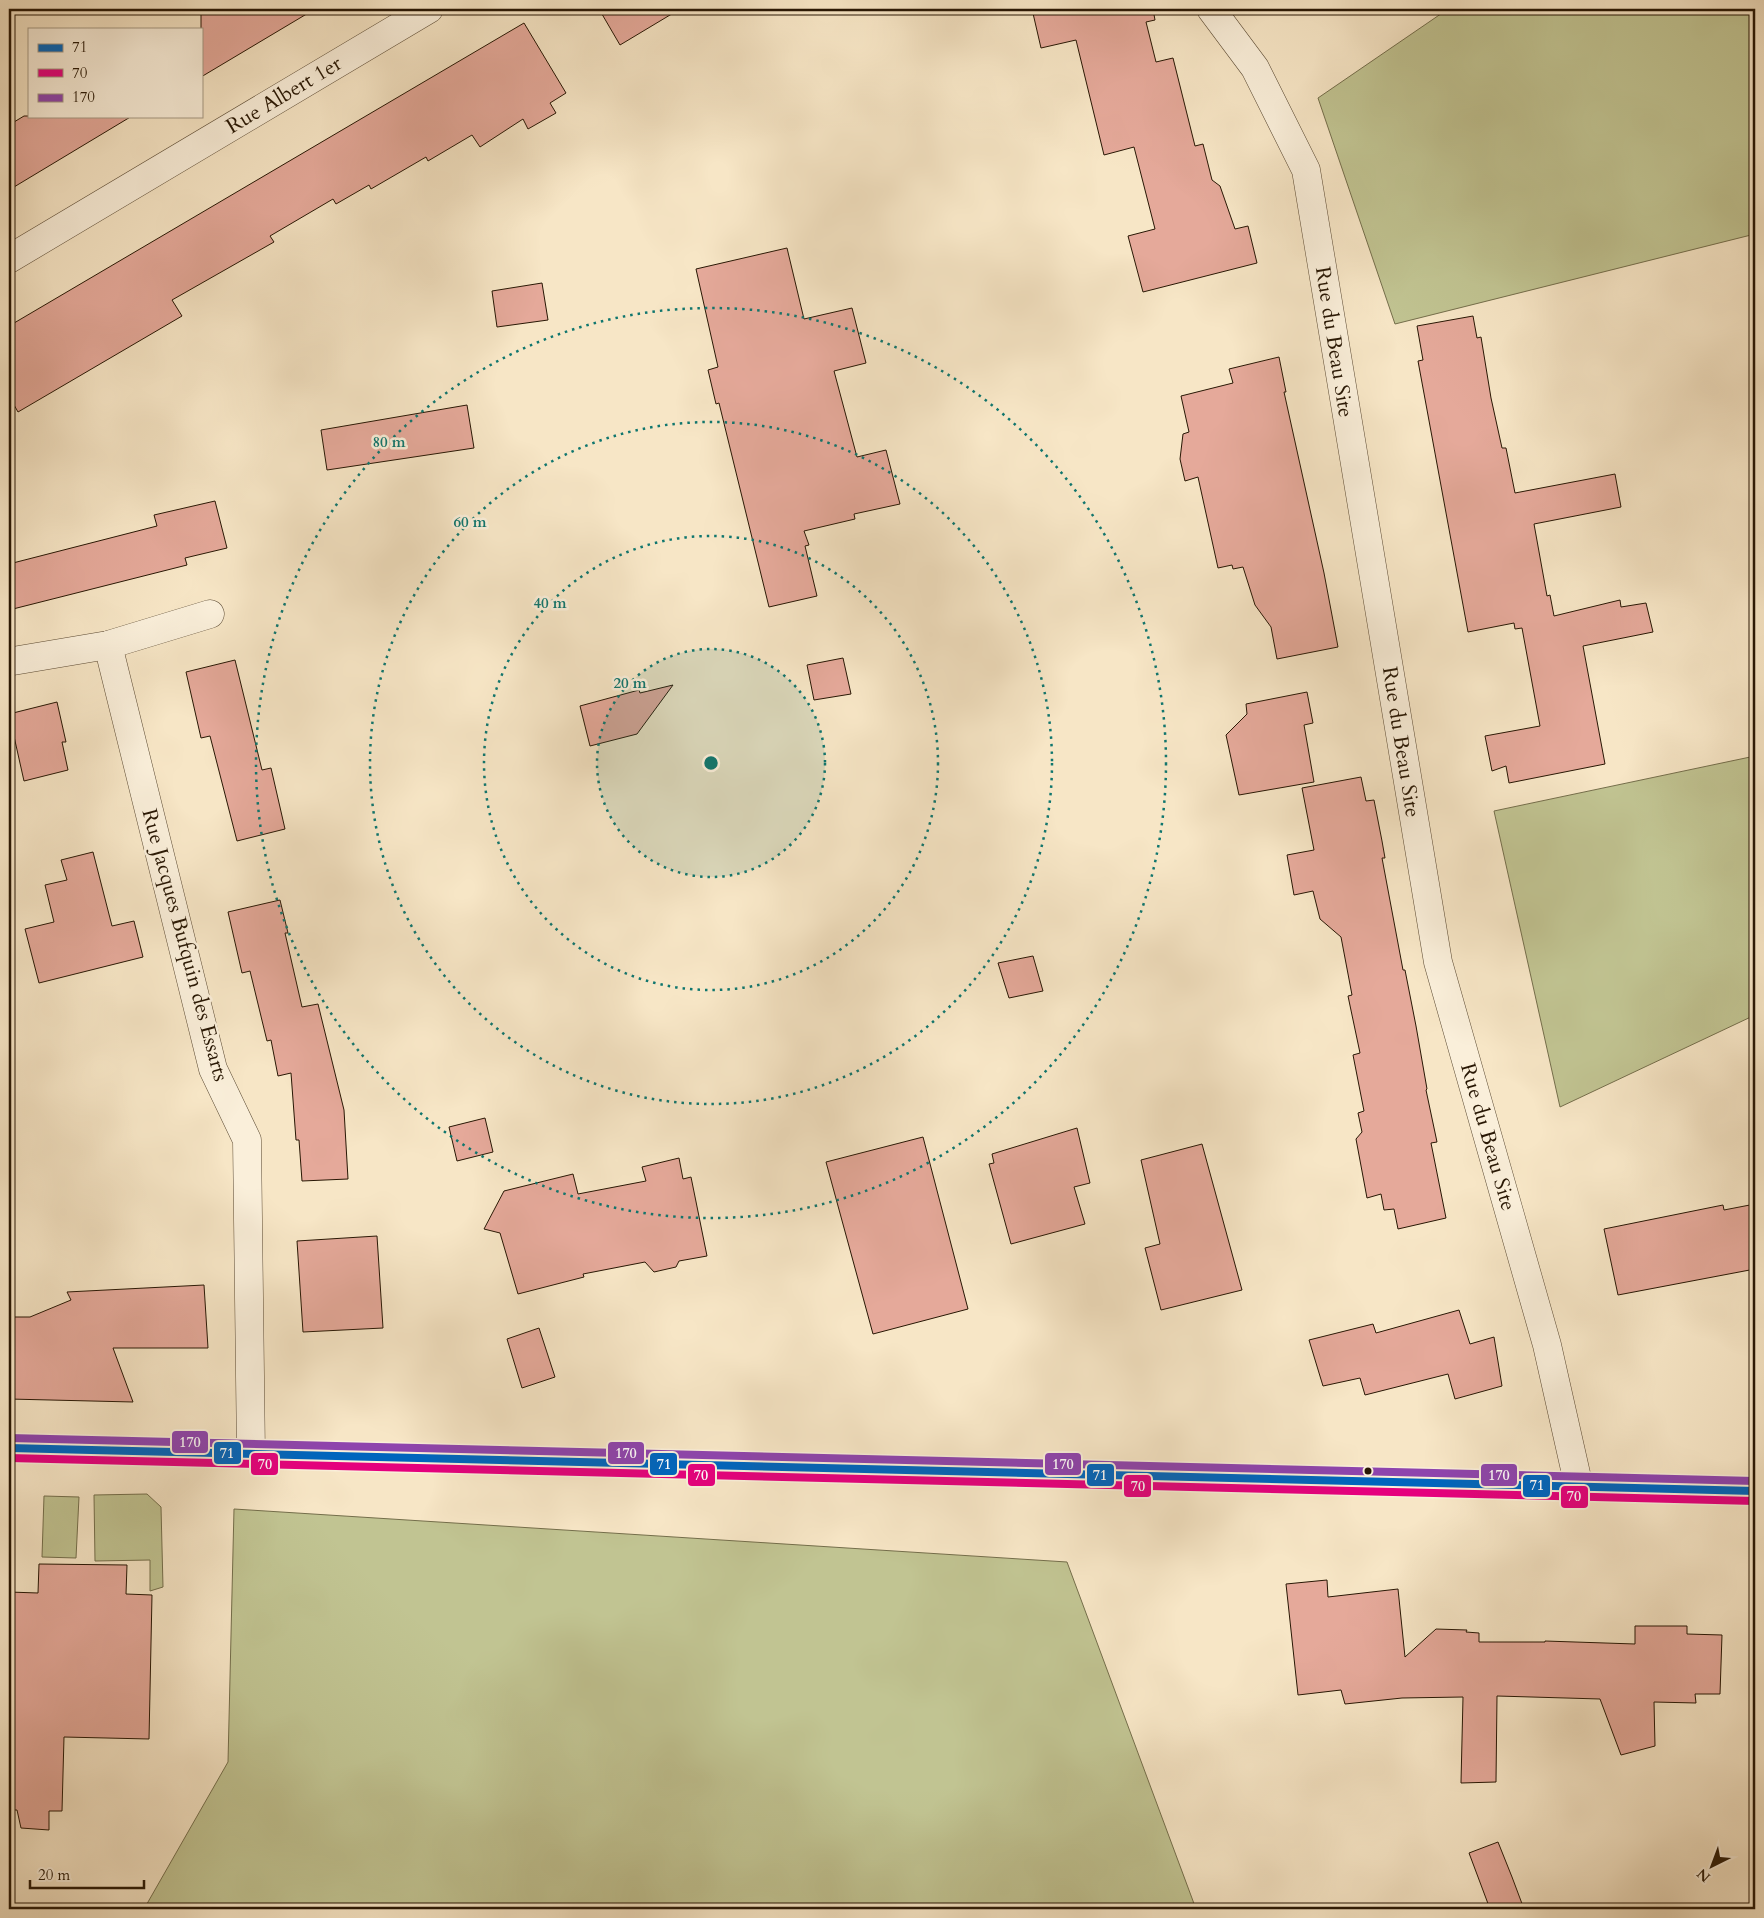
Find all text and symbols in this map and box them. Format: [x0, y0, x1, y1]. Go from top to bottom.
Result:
legend [28, 28, 202, 118]
text: 71 [72, 37, 87, 57]
street label: Rue Albert 1er [221, 49, 348, 141]
text: 70 [72, 63, 88, 83]
text: 170 [72, 87, 95, 107]
street label: Rue du Beau Site [1308, 265, 1360, 419]
text: 80 m [372, 432, 406, 452]
text: 60 m [453, 512, 487, 532]
text: 40 m [533, 593, 567, 613]
street label: Rue du Beau Site [1375, 665, 1427, 819]
text: 20 m [613, 673, 647, 693]
centre of rings [702, 754, 720, 772]
street label: Rue Jacques Bufquin des Essarts [135, 805, 235, 1085]
street label: Rue du Beau Site [1453, 1060, 1523, 1214]
line badge: 170 [171, 1430, 209, 1454]
text: 170 [179, 1433, 201, 1452]
line badge: 71 [213, 1441, 242, 1465]
line badge: 170 [607, 1441, 645, 1465]
text: 71 [220, 1444, 234, 1463]
text: 170 [615, 1444, 637, 1463]
line badge: 70 [250, 1452, 279, 1476]
line badge: 71 [649, 1452, 678, 1476]
line badge: 170 [1044, 1452, 1082, 1476]
text: 70 [258, 1455, 272, 1474]
text: 71 [657, 1455, 671, 1474]
text: 170 [1052, 1455, 1074, 1474]
line badge: 70 [687, 1463, 716, 1487]
line badge: 71 [1086, 1463, 1115, 1487]
line badge: 170 [1480, 1463, 1518, 1487]
text: 70 [694, 1466, 708, 1485]
text: 71 [1093, 1466, 1107, 1485]
unlabelled marker [1363, 1466, 1373, 1476]
text: 170 [1488, 1466, 1510, 1485]
line badge: 70 [1123, 1474, 1152, 1498]
line badge: 71 [1522, 1474, 1551, 1498]
text: 71 [1530, 1476, 1544, 1495]
text: 70 [1131, 1477, 1145, 1496]
line badge: 70 [1560, 1485, 1589, 1509]
text: 70 [1567, 1487, 1581, 1506]
north arrow [1686, 1840, 1736, 1890]
scale bar [30, 1858, 144, 1890]
text: N [1693, 1864, 1715, 1886]
text: 20 m [38, 1865, 70, 1885]

